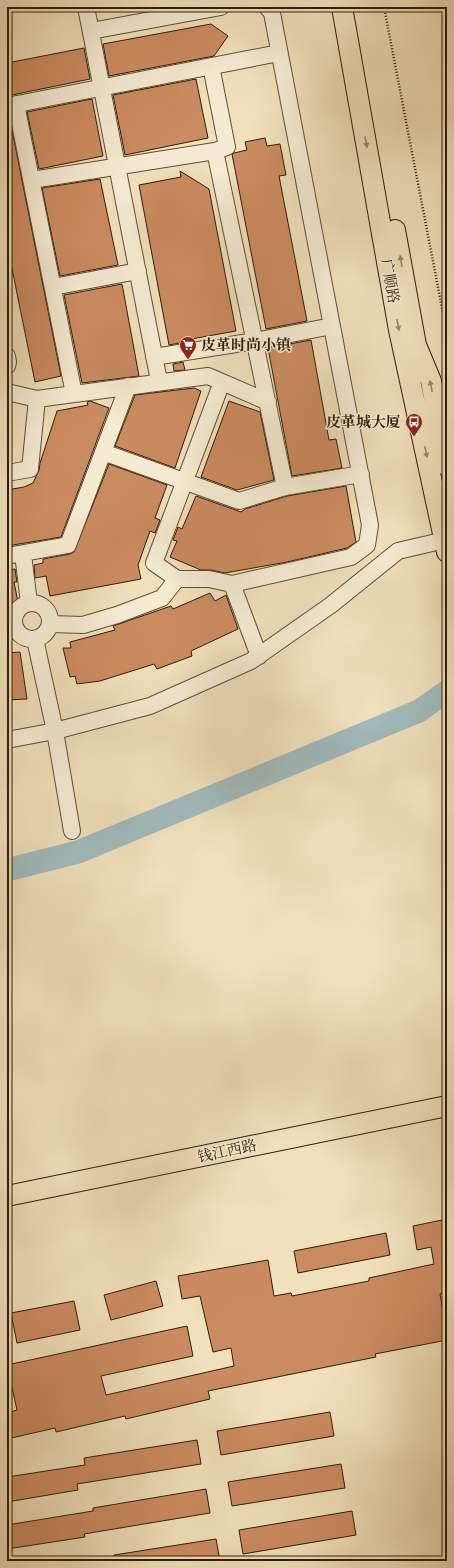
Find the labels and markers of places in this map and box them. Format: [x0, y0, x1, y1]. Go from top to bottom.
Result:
supermarket icon: 皮革时尚小镇 [178, 335, 198, 360]
place label: 皮革时尚小镇 [201, 337, 291, 354]
bus stop icon: 皮革城大厦 [404, 412, 424, 437]
place label: 皮革城大厦 [326, 414, 401, 431]

